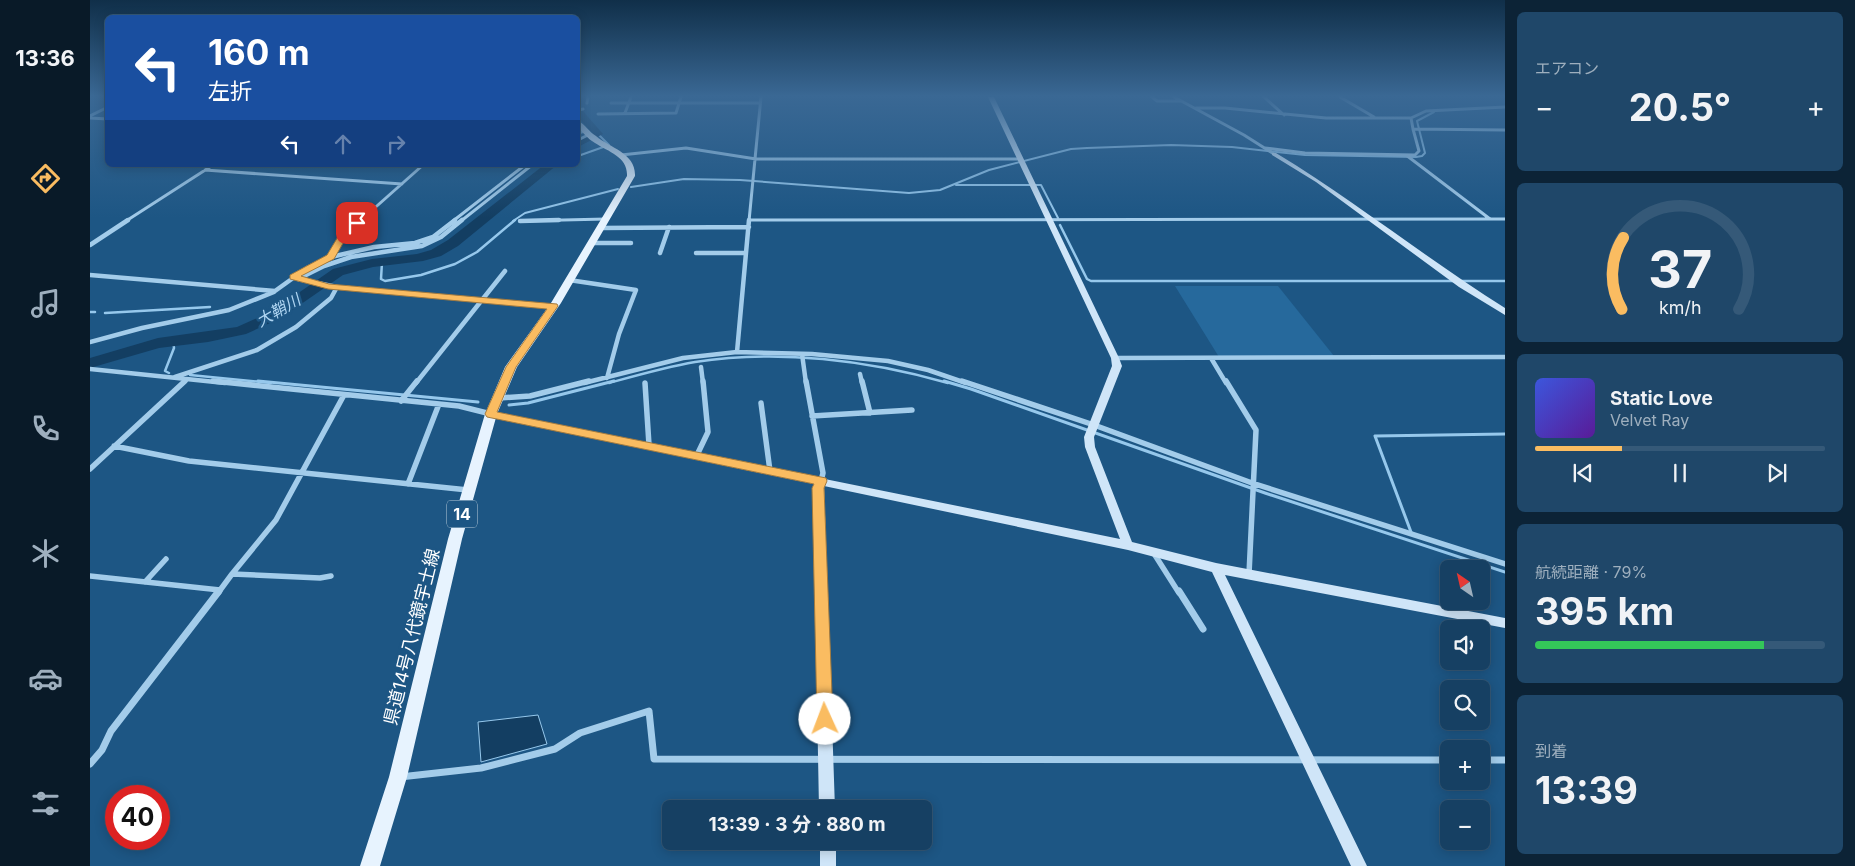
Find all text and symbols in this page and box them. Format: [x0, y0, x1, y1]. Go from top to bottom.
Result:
text: 160 m [208, 31, 310, 73]
icon: left [125, 35, 190, 100]
text: 13:36 [15, 45, 75, 71]
text: エアコン [1535, 58, 1599, 78]
text: 左折 [208, 78, 252, 104]
text: 20.5° [1629, 84, 1731, 130]
text: − [1535, 90, 1554, 124]
text: + [1806, 90, 1825, 124]
icon: left [276, 130, 304, 158]
icon: ahead [329, 130, 357, 158]
icon: right [382, 130, 410, 158]
icon: directions [28, 161, 63, 196]
pin [336, 202, 378, 244]
icon: arrive [343, 209, 371, 237]
text: 37 [1648, 238, 1712, 301]
icon: music [28, 286, 63, 321]
water label: 大鞘川 [252, 288, 306, 331]
text: km/h [1659, 297, 1701, 318]
text: Static Love [1610, 387, 1713, 410]
text: Velvet Ray [1610, 410, 1689, 430]
icon: phone [28, 411, 63, 446]
icon: previous [1569, 459, 1597, 487]
icon: pause [1666, 459, 1694, 487]
icon: next [1763, 459, 1791, 487]
road number: 14 [447, 500, 477, 528]
icon: climate [28, 536, 63, 571]
street label: 県道14号八代鏡宇土線 [379, 547, 444, 727]
north arrow [1440, 560, 1490, 610]
map controls [1440, 560, 1490, 850]
text: 航続距離 · 79% [1535, 562, 1647, 582]
text: 395 km [1535, 588, 1674, 634]
button: sound [1440, 620, 1490, 670]
icon: car [28, 661, 63, 696]
button: search [1440, 680, 1490, 730]
position arrow [798, 692, 850, 744]
button: + [1440, 740, 1490, 790]
text: 到着 [1535, 741, 1567, 761]
text: 13:39 [1535, 767, 1638, 813]
speed limit sign: 40 [105, 785, 170, 850]
icon: filters [28, 786, 63, 821]
button: − [1440, 800, 1490, 850]
text: 13:39 · 3 分 · 880 m [708, 813, 886, 836]

